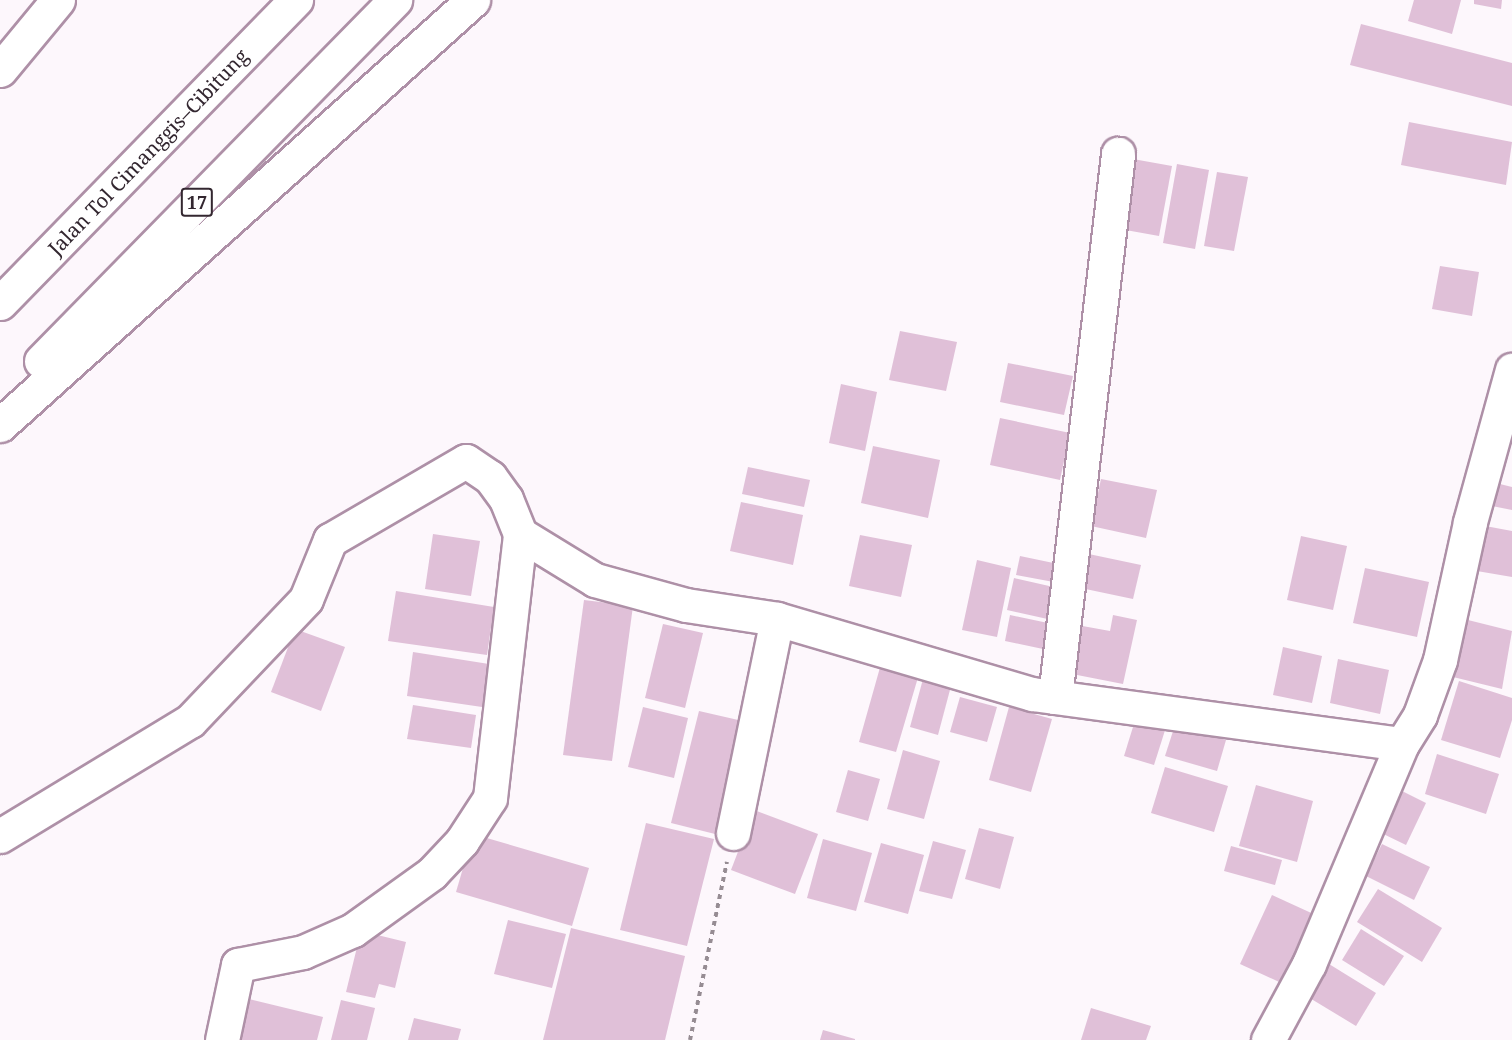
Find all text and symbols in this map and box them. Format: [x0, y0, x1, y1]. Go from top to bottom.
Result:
street label: Jalan Tol Cimanggis–Cibitung [43, 44, 253, 260]
road number: 17 [180, 187, 214, 217]

